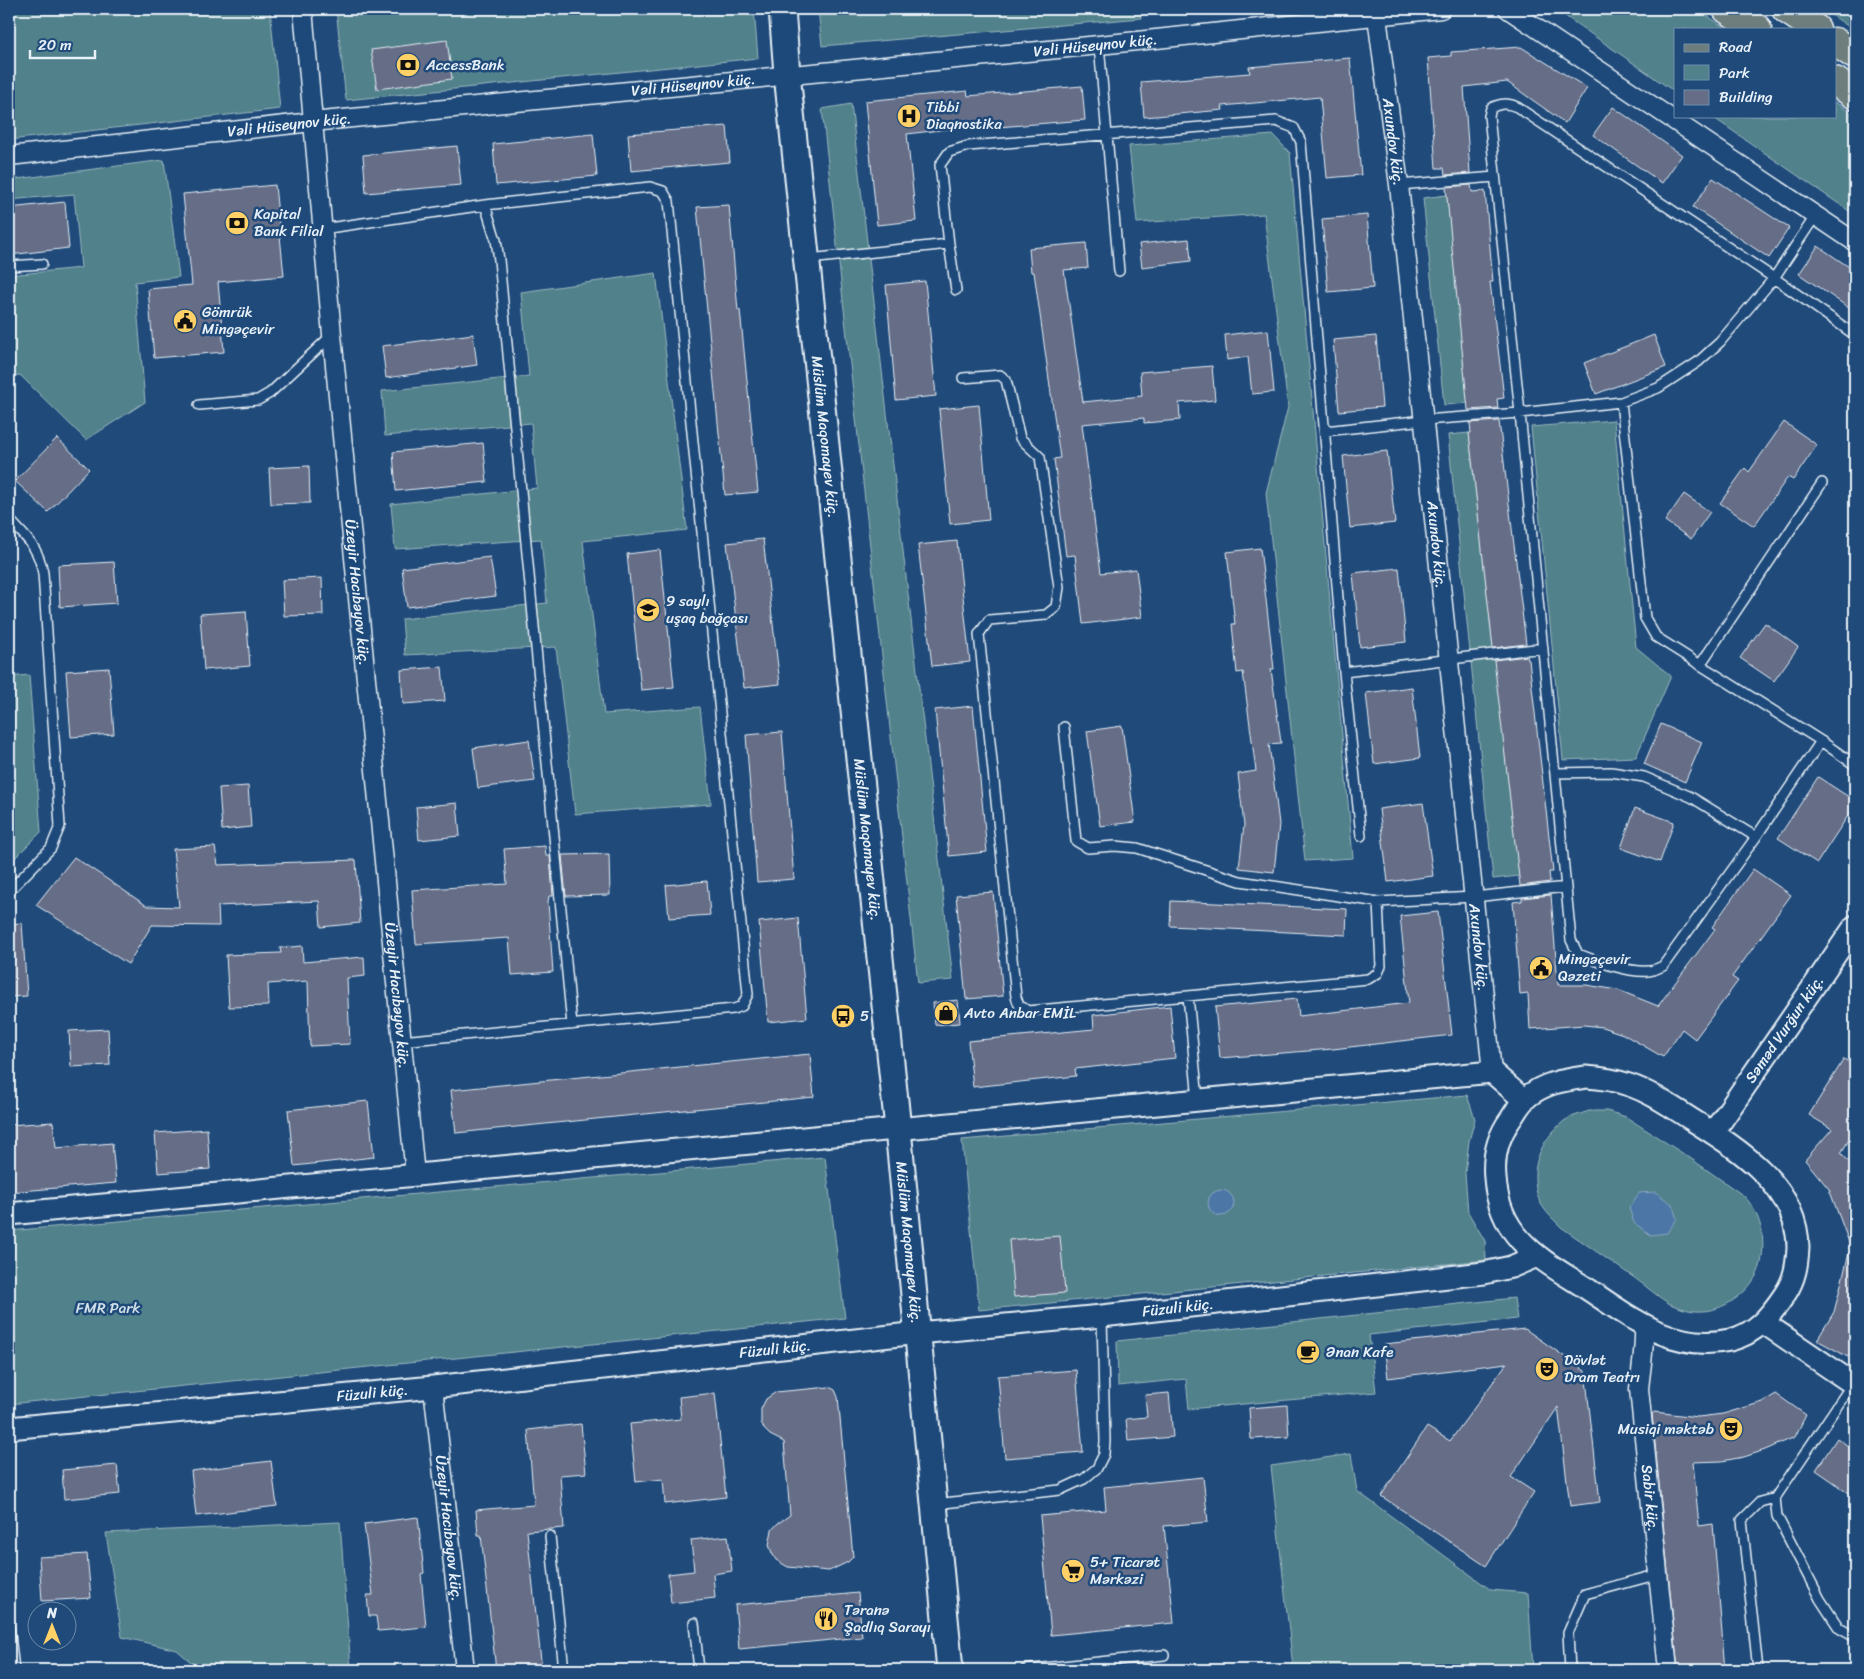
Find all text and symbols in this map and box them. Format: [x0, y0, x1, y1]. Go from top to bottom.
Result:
street label: Vəli Hüseynov küç. [1032, 26, 1159, 64]
scale bar [30, 28, 95, 60]
legend [1674, 28, 1836, 118]
text: 20 m [38, 32, 72, 58]
text: Road [1719, 34, 1752, 60]
bank icon: AccessBank [395, 52, 421, 78]
place label: AccessBank [425, 52, 505, 78]
text: Park [1719, 60, 1750, 86]
street label: Vəli Hüseynov küç. [630, 66, 756, 104]
text: Building [1719, 84, 1773, 110]
place label: Tibbi Diaqnostika [926, 94, 1002, 137]
street label: Axundov küç. [1375, 96, 1412, 187]
hospital icon: Tibbi Diaqnostika [896, 103, 922, 129]
street label: Vəli Hüseynov küç. [226, 105, 352, 144]
place label: Kapital Bank Filial [254, 201, 324, 244]
bank icon: Kapital Bank Filial [224, 210, 250, 236]
place label: Gömrük Mingəçevir [202, 299, 275, 342]
public building icon: Gömrük Mingəçevir [172, 308, 198, 334]
street label: Müslüm Maqomayev küç. [804, 354, 847, 519]
street label: Axundov küç. [1419, 498, 1454, 590]
street label: Üzeyir Hacıbəyov küç. [337, 518, 378, 667]
place label: 9 saylı uşaq bağçası [666, 588, 748, 631]
school or university icon: 9 saylı uşaq bağçası [635, 597, 661, 623]
street label: Müslüm Maqomayev küç. [846, 757, 889, 922]
street label: Axundov küç. [1461, 901, 1496, 993]
street label: Üzeyir Hacıbəyov küç. [377, 921, 417, 1070]
place label: Mingəçevir Qəzeti [1558, 946, 1631, 989]
public building icon: Mingəçevir Qəzeti [1528, 955, 1554, 981]
street label: Səməd Vurğun küç. [1738, 970, 1831, 1088]
shop icon: Avto Anbar EMİL [933, 1000, 959, 1026]
place label: Avto Anbar EMİL [963, 1000, 1076, 1026]
bus stop icon: 5 [830, 1003, 856, 1029]
place label: 5 [860, 1003, 869, 1029]
street label: Müslüm Maqomayev küç. [888, 1160, 930, 1325]
street label: Füzuli küç. [1141, 1291, 1215, 1324]
park label: FMR Park [76, 1295, 140, 1321]
street label: Füzuli küç. [738, 1332, 812, 1366]
cafe icon: Ənan Kafe [1295, 1339, 1321, 1365]
place label: Ənan Kafe [1326, 1339, 1393, 1365]
place label: Dövlət Dram Teatrı [1564, 1347, 1640, 1390]
theatre icon: Dövlət Dram Teatrı [1534, 1356, 1560, 1382]
street label: Füzuli küç. [335, 1376, 409, 1409]
place label: Musiqi məktəb [1618, 1416, 1714, 1442]
theatre icon: Musiqi məktəb [1718, 1416, 1744, 1442]
street label: Üzeyir Hacıbəyov küç. [428, 1454, 470, 1603]
street label: Sabir küç. [1634, 1463, 1667, 1533]
place label: 5+ Ticarət Mərkəzi [1090, 1549, 1161, 1592]
supermarket icon: 5+ Ticarət Mərkəzi [1060, 1558, 1086, 1584]
place label: Təranə Şadlıq Sarayı [844, 1597, 931, 1640]
text: N [46, 1601, 57, 1626]
north arrow [28, 1602, 78, 1652]
restaurant icon: Təranə Şadlıq Sarayı [813, 1606, 839, 1632]

